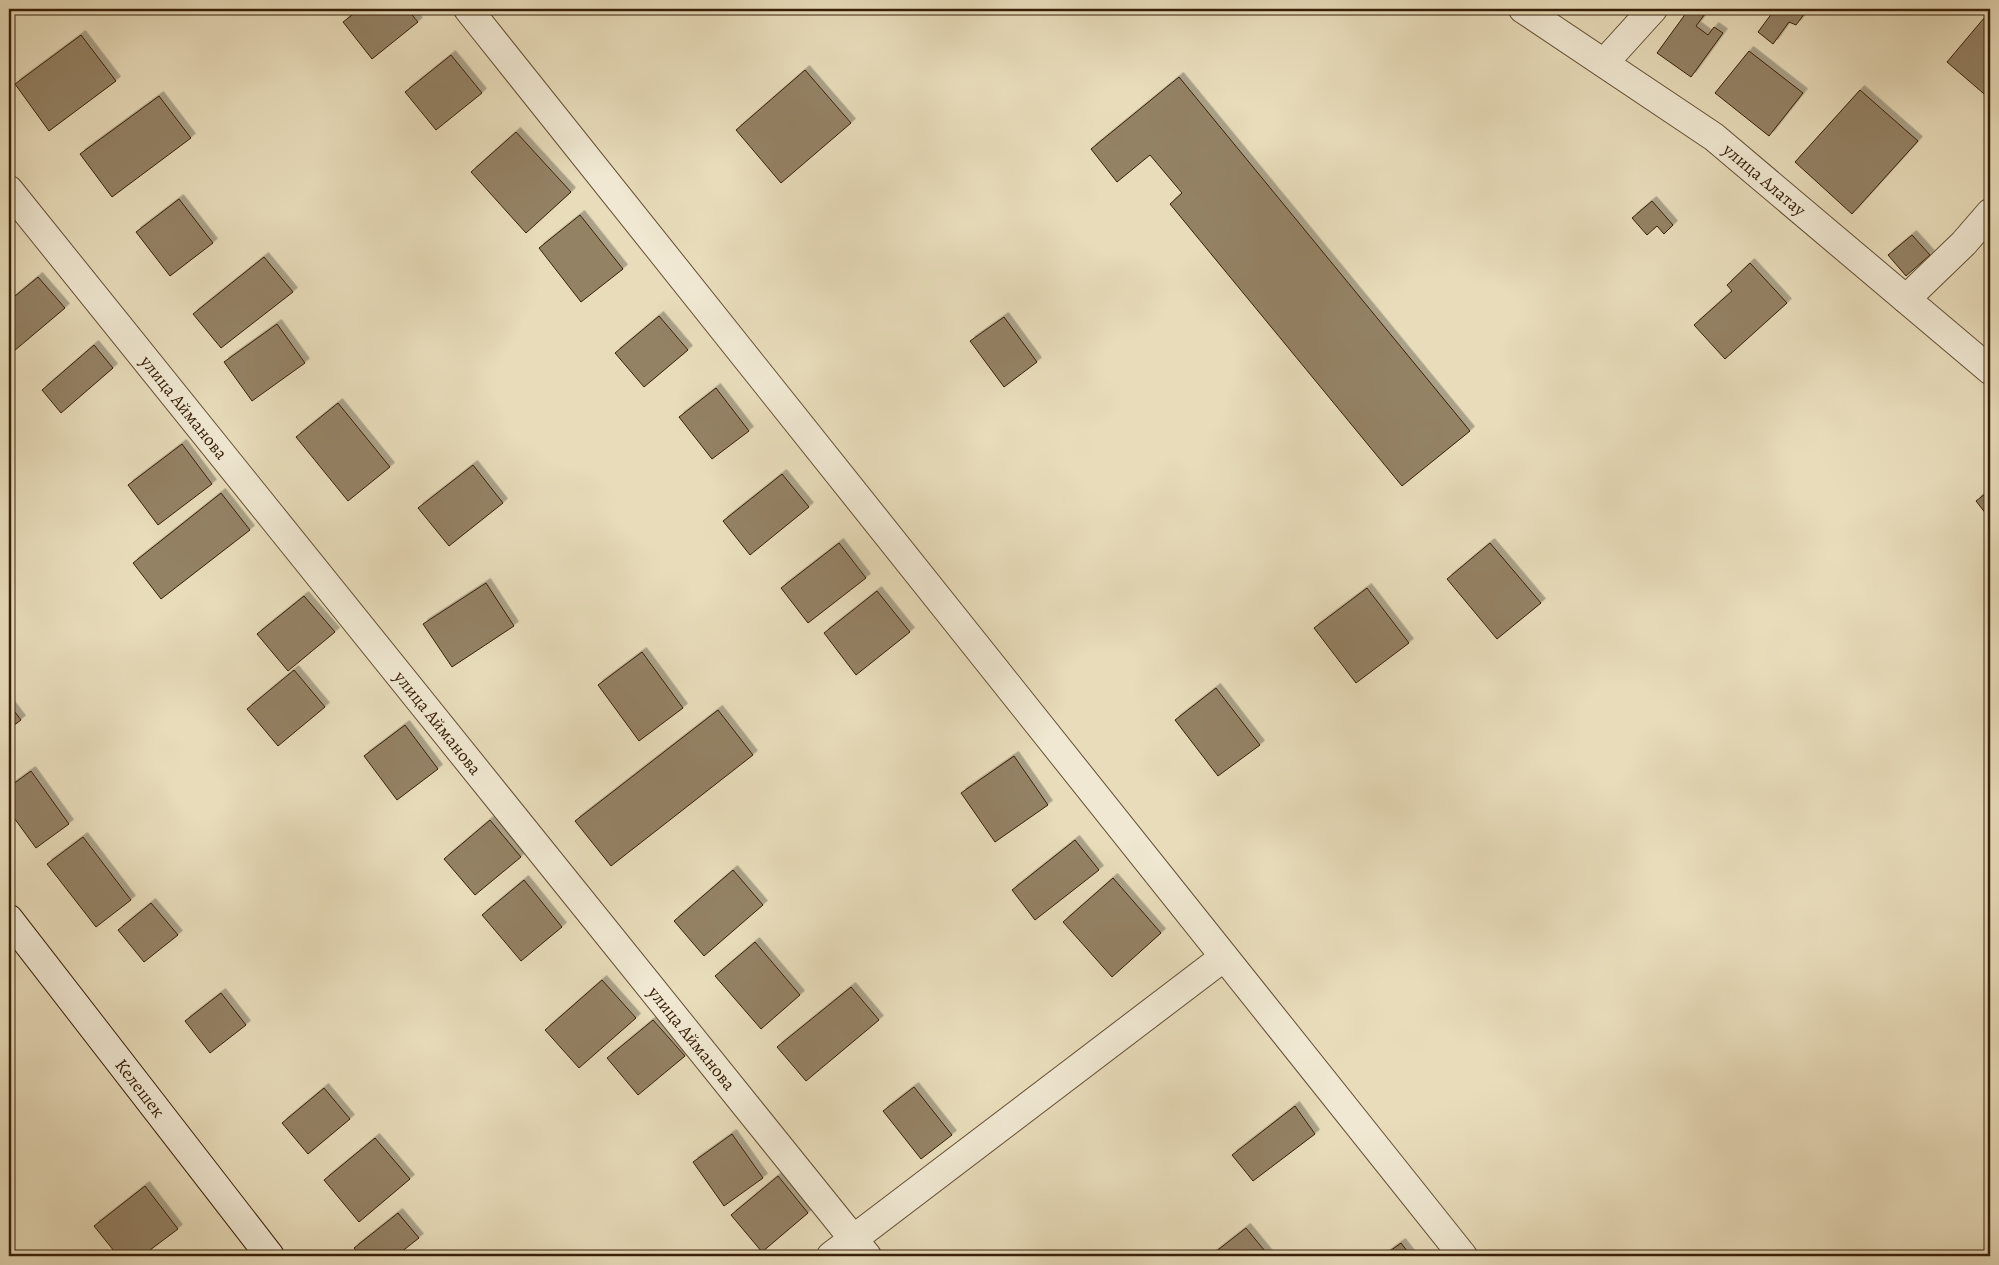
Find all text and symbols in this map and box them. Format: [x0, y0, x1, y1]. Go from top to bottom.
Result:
street label: улица Алатау [1717, 137, 1812, 222]
street label: улица Айманова [134, 350, 234, 465]
street label: улица Айманова [388, 665, 488, 780]
street label: улица Айманова [642, 981, 741, 1096]
street label: Келешек [110, 1054, 171, 1123]

